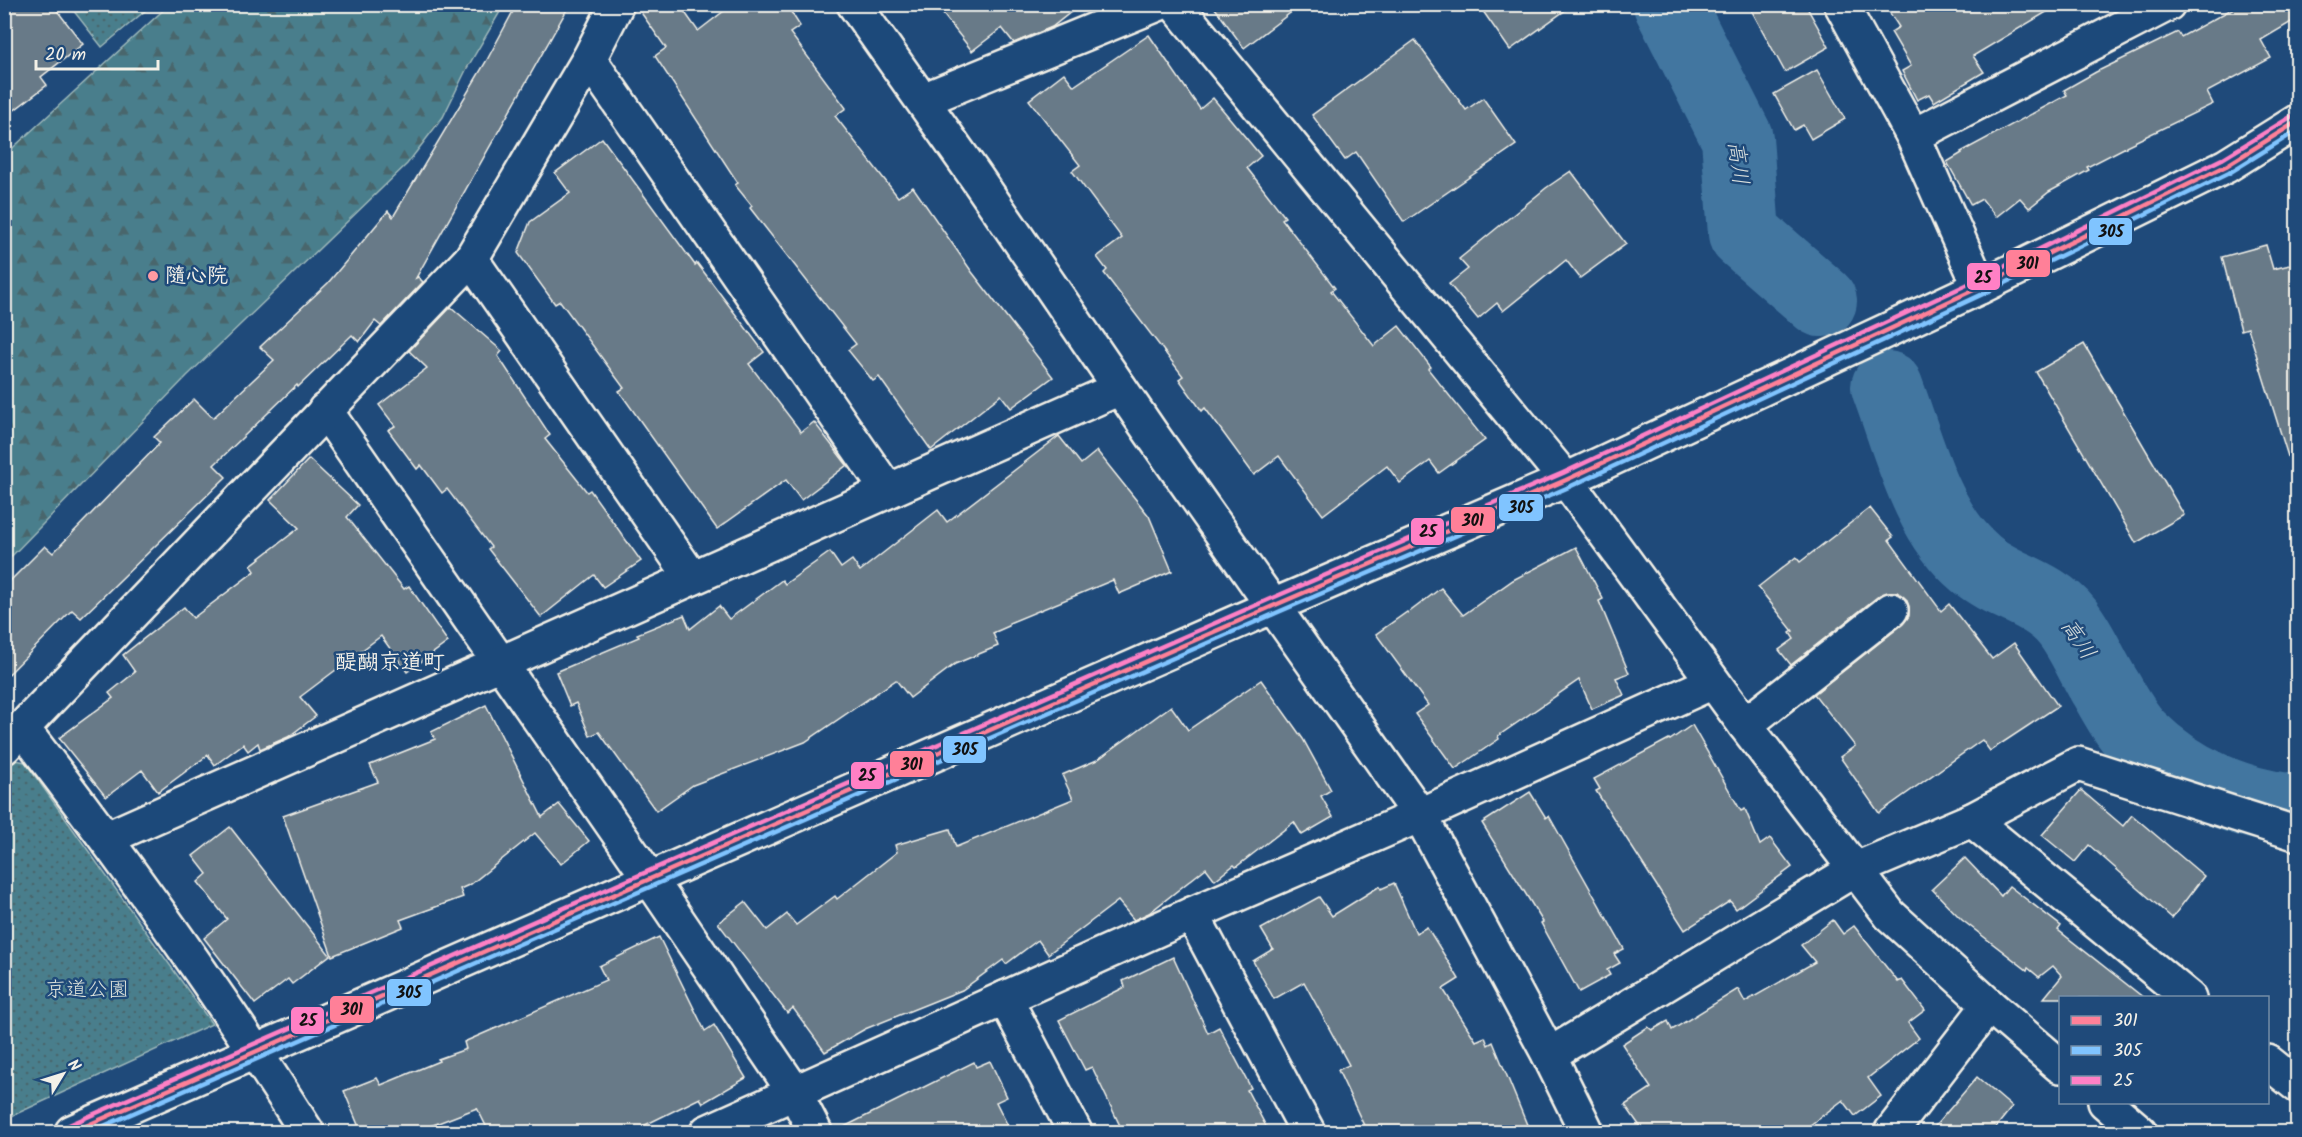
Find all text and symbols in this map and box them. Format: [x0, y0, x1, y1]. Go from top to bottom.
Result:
scale bar [36, 33, 158, 71]
text: 20 m [45, 41, 86, 70]
water label: 高川 [1717, 139, 1757, 187]
line badge: 305 [2088, 217, 2133, 246]
text: 305 [2097, 220, 2125, 245]
line badge: 301 [2005, 249, 2051, 278]
text: 301 [2016, 252, 2039, 277]
place label: 隨心院 [165, 260, 228, 293]
line badge: 25 [1966, 262, 2001, 291]
text: 25 [1974, 266, 1994, 291]
marker: 隨心院 [146, 269, 160, 283]
line badge: 305 [1498, 493, 1544, 522]
text: 305 [1507, 496, 1535, 521]
line badge: 301 [1450, 506, 1496, 534]
text: 301 [1461, 509, 1484, 534]
line badge: 25 [1410, 517, 1445, 546]
text: 25 [1419, 520, 1439, 545]
water label: 高川 [2050, 612, 2104, 668]
district label: 醍醐京道町 [335, 646, 445, 681]
line badge: 305 [942, 735, 987, 764]
text: 305 [951, 738, 979, 763]
line badge: 301 [889, 750, 935, 778]
text: 301 [900, 753, 923, 778]
line badge: 25 [850, 761, 885, 790]
text: 25 [858, 764, 878, 789]
park label: 京道公園 [45, 974, 129, 1007]
line badge: 305 [386, 978, 432, 1007]
text: 305 [395, 981, 423, 1006]
line badge: 301 [329, 995, 375, 1024]
legend [2059, 996, 2269, 1104]
text: 301 [340, 998, 363, 1023]
line badge: 25 [290, 1006, 325, 1035]
text: 301 [2113, 1007, 2138, 1036]
text: 25 [299, 1009, 319, 1034]
text: 305 [2113, 1037, 2143, 1066]
north arrow [33, 1044, 93, 1104]
text: N [61, 1054, 87, 1077]
text: 25 [2113, 1067, 2134, 1096]

